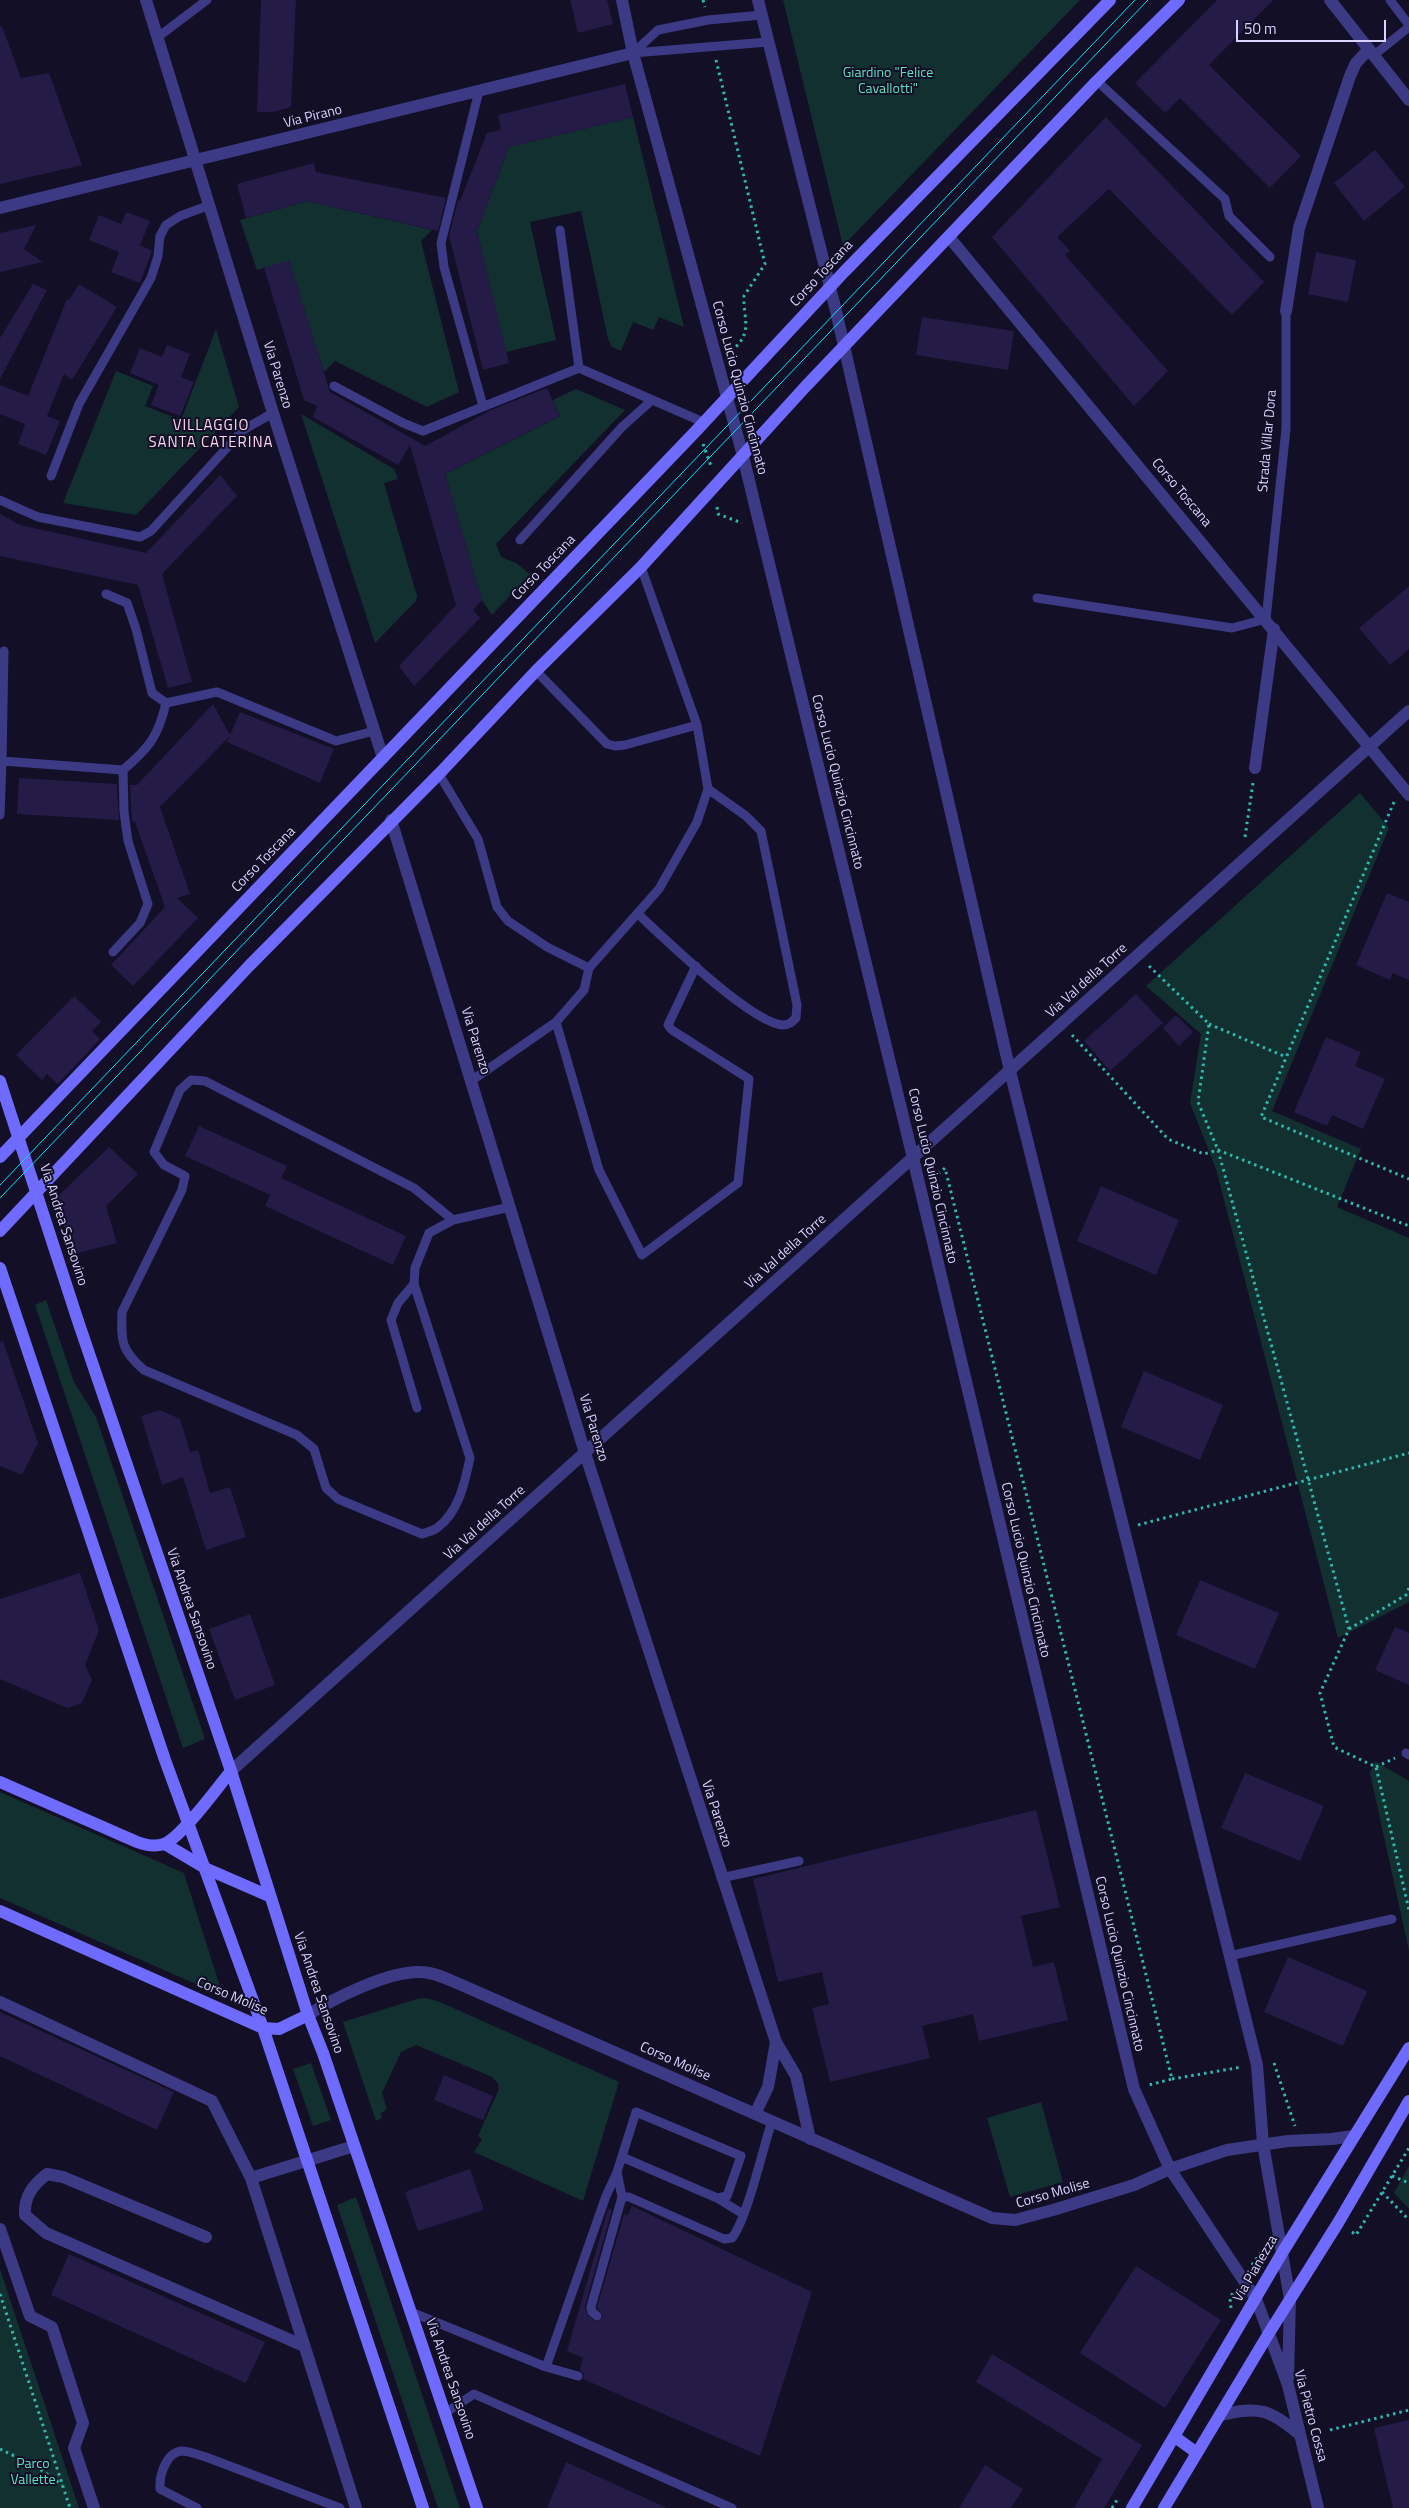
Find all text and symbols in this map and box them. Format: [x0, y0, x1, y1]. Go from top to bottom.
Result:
scale bar [1239, 10, 1389, 42]
text: 50 m [1244, 17, 1277, 40]
park label: Giardino "Felice Cavallotti" [843, 66, 933, 98]
street label: Via Pirano [282, 102, 344, 132]
street label: Corso Toscana [787, 237, 857, 311]
street label: Corso Lucio Quinzio Cincinnato [708, 299, 770, 477]
street label: Via Parenzo [259, 339, 295, 411]
street label: Strada Villar Dora [1255, 389, 1281, 493]
district label: VILLAGGIO SANTA CATERINA [147, 417, 275, 452]
street label: Corso Toscana [1147, 455, 1215, 531]
street label: Corso Toscana [509, 532, 579, 604]
street label: Corso Lucio Quinzio Cincinnato [807, 693, 867, 871]
street label: Corso Toscana [229, 824, 299, 896]
street label: Via Val della Torre [1043, 940, 1131, 1022]
street label: Via Parenzo [457, 1005, 493, 1077]
street label: Corso Lucio Quinzio Cincinnato [904, 1087, 960, 1265]
street label: Via Andrea Sansovino [35, 1162, 91, 1288]
street label: Via Val della Torre [742, 1211, 830, 1293]
street label: Via Parenzo [575, 1392, 611, 1464]
street label: Corso Lucio Quinzio Cincinnato [997, 1481, 1053, 1659]
street label: Via Val della Torre [441, 1482, 529, 1564]
street label: Via Andrea Sansovino [162, 1546, 220, 1672]
street label: Via Parenzo [697, 1778, 735, 1850]
street label: Corso Lucio Quinzio Cincinnato [1091, 1875, 1147, 2053]
street label: Via Andrea Sansovino [289, 1930, 347, 2056]
street label: Corso Molise [194, 1974, 270, 2020]
street label: Corso Molise [637, 2039, 713, 2085]
street label: Corso Molise [1014, 2175, 1092, 2213]
street label: Via Pianezza [1230, 2233, 1282, 2305]
street label: Via Andrea Sansovino [421, 2316, 479, 2442]
street label: Via Pietro Cossa [1290, 2368, 1330, 2464]
park label: Parco Vallette [10, 2457, 56, 2490]

